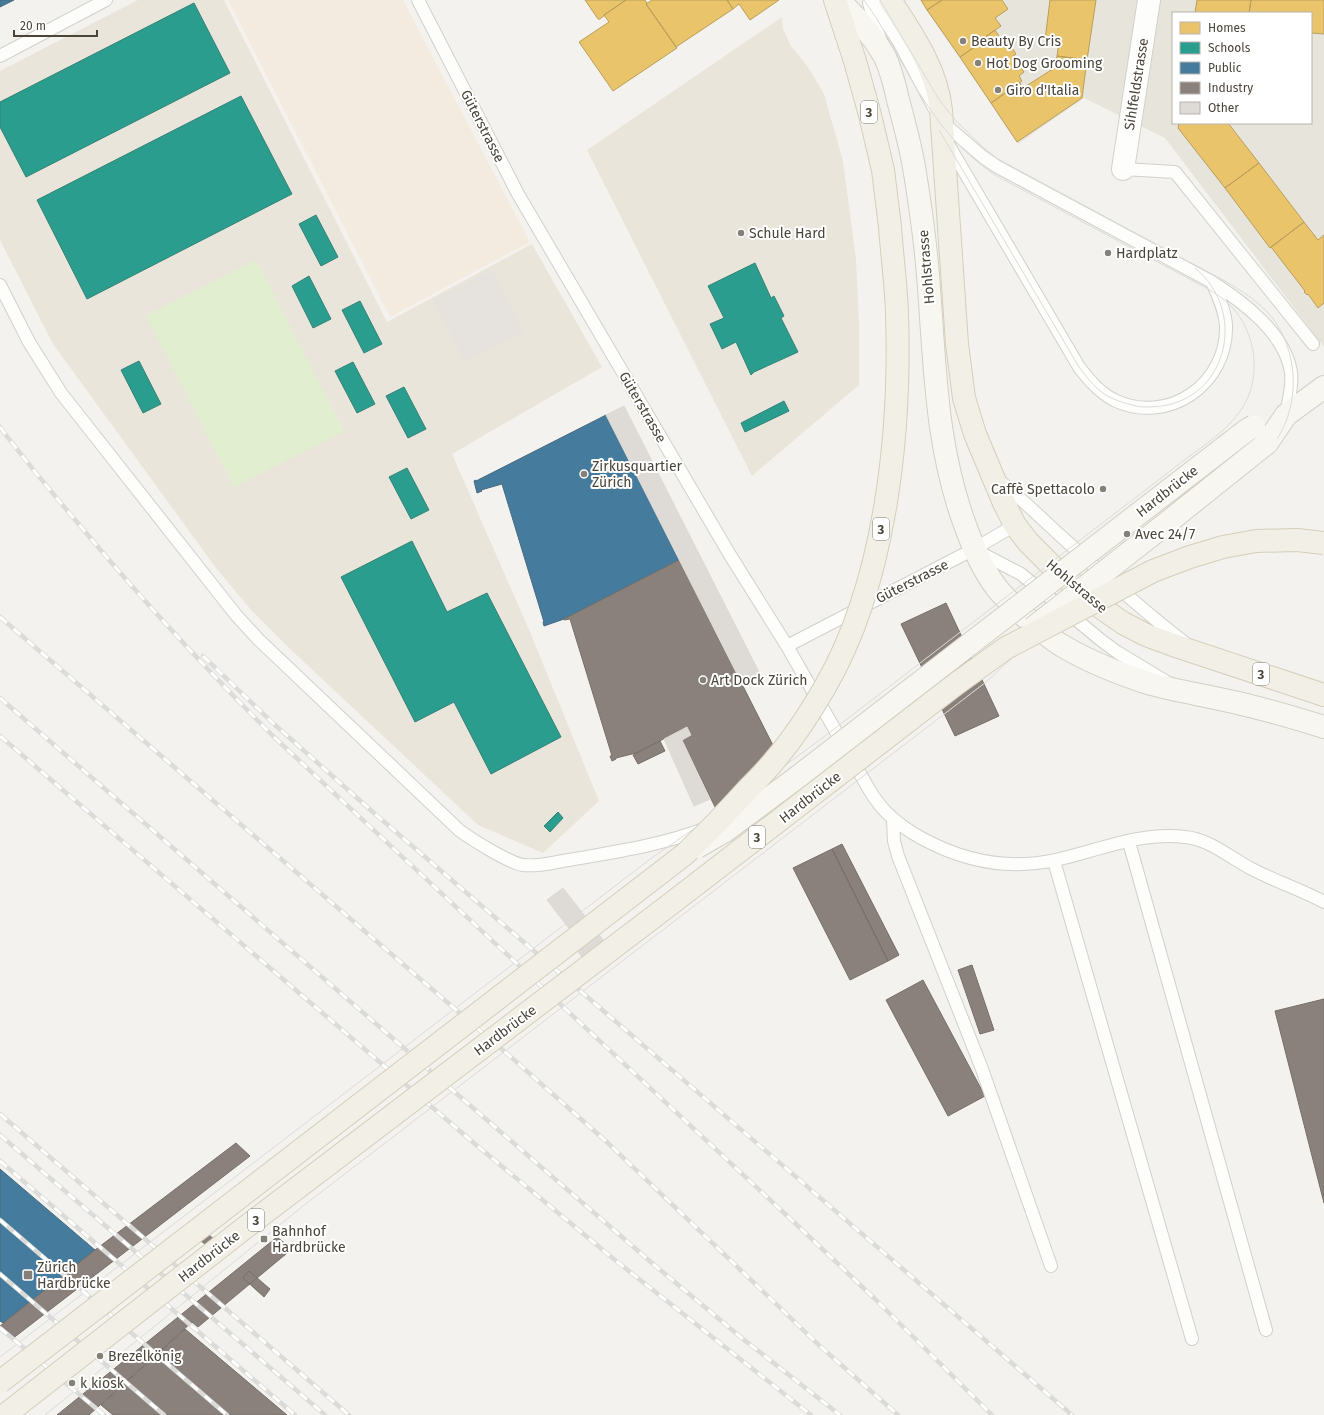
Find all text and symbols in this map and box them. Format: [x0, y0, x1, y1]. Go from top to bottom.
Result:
scale bar [14, 12, 97, 38]
legend [1172, 12, 1312, 124]
text: 20 m [20, 19, 46, 33]
text: Homes [1208, 21, 1246, 35]
place label: Beauty By Cris [971, 33, 1061, 50]
marker: Beauty By Cris [958, 36, 968, 46]
street label: Sihlfeldstrasse [1121, 37, 1152, 131]
text: Schools [1208, 41, 1251, 55]
place label: Hot Dog Grooming [986, 55, 1103, 72]
marker: Hot Dog Grooming [973, 58, 983, 68]
text: Public [1208, 61, 1242, 75]
text: Industry [1208, 81, 1253, 95]
place label: Giro d'Italia [1006, 82, 1079, 99]
marker: Giro d'Italia [993, 85, 1003, 95]
street label: Güterstrasse [457, 87, 508, 165]
road number: 3 [861, 101, 877, 123]
text: Other [1208, 101, 1239, 115]
place label: Schule Hard [749, 225, 826, 242]
marker: Schule Hard [736, 228, 746, 238]
street label: Hohlstrasse [915, 229, 938, 305]
place label: Hardplatz [1116, 245, 1178, 262]
marker: Hardplatz [1103, 248, 1113, 258]
street label: Güterstrasse [615, 369, 670, 446]
place label: Zirkusquartier Zürich [592, 458, 683, 491]
street label: Hardbrücke [1133, 462, 1202, 521]
marker: Zirkusquartier Zürich [579, 469, 589, 479]
place label: Caffè Spettacolo [991, 481, 1095, 498]
marker: Caffè Spettacolo [1098, 484, 1108, 494]
road number: 3 [873, 518, 889, 540]
place label: Avec 24/7 [1135, 526, 1195, 543]
marker: Avec 24/7 [1122, 529, 1132, 539]
street label: Güterstrasse [873, 556, 951, 607]
street label: Hohlstrasse [1043, 556, 1111, 617]
road number: 3 [1253, 663, 1269, 685]
place label: Art Dock Zürich [711, 672, 807, 689]
marker: Art Dock Zürich [698, 675, 708, 685]
street label: Hardbrücke [776, 768, 845, 827]
road number: 3 [749, 826, 765, 848]
street label: Hardbrücke [471, 1001, 540, 1059]
road number: 3 [248, 1209, 264, 1231]
place label: Bahnhof Hardbrücke [272, 1223, 346, 1256]
street label: Hardbrücke [175, 1227, 244, 1286]
marker: Bahnhof Hardbrücke [259, 1234, 269, 1244]
place label: Zürich Hardbrücke [37, 1259, 111, 1292]
marker: Zürich Hardbrücke [22, 1269, 34, 1281]
place label: Brezelkönig [108, 1348, 182, 1365]
marker: Brezelkönig [95, 1351, 105, 1361]
place label: k kiosk [80, 1375, 125, 1392]
marker: k kiosk [67, 1378, 77, 1388]

